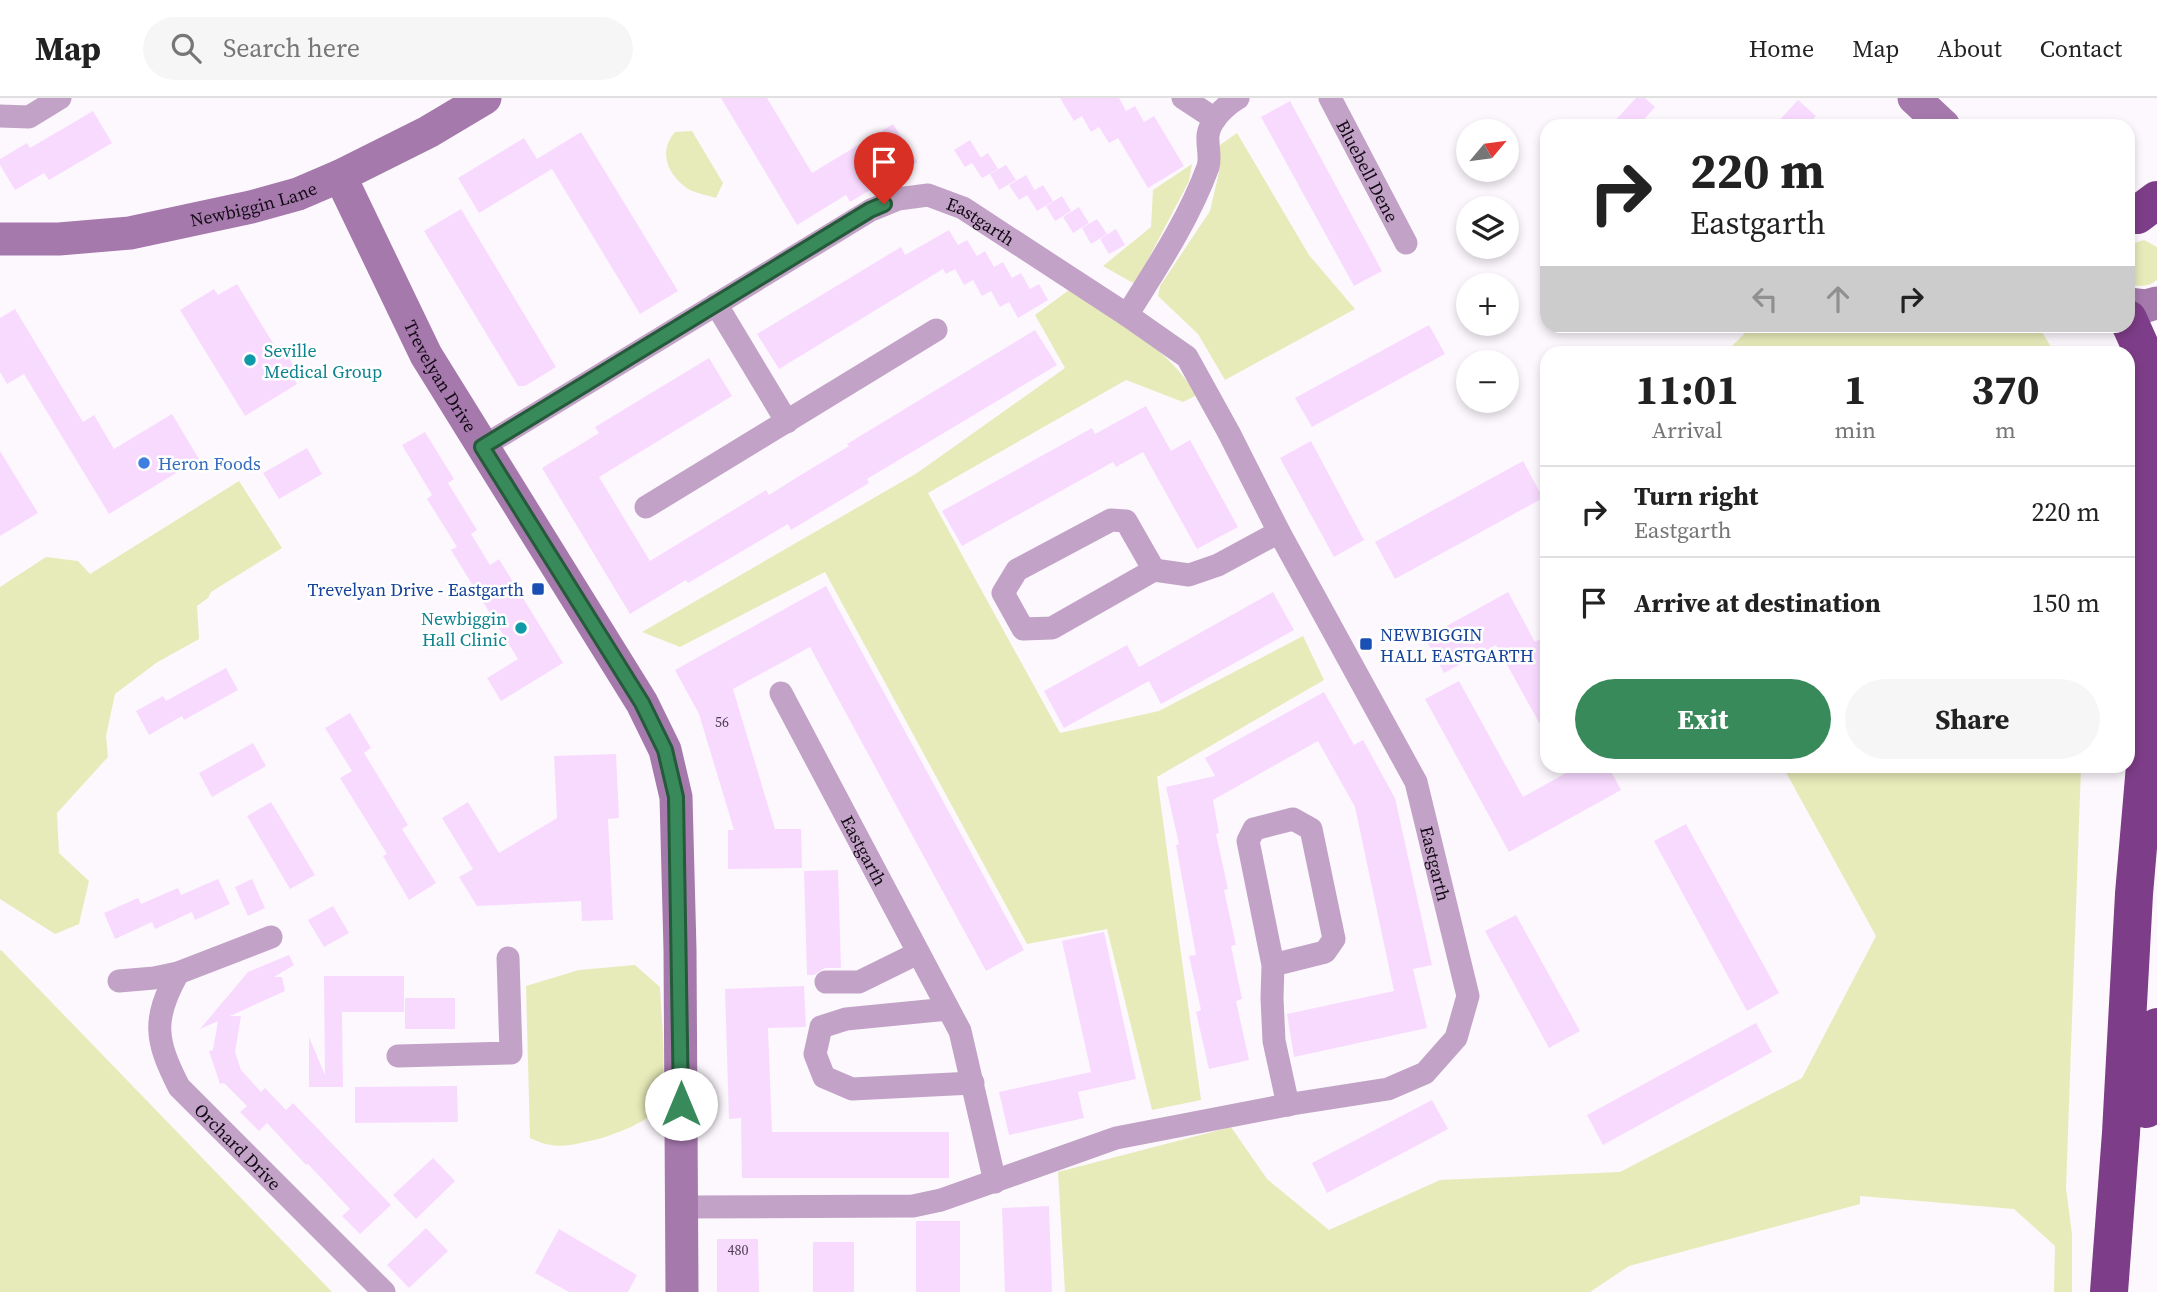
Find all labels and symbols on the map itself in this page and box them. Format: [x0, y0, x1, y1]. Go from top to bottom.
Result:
street label: Bluebell Dene [1331, 115, 1405, 226]
north arrow [1456, 119, 1519, 182]
pin [854, 132, 914, 204]
street label: Newbiggin Lane [188, 175, 321, 232]
street label: Eastgarth [943, 191, 1020, 251]
street label: Trevelyan Drive [398, 316, 483, 437]
place label: Seville Medical Group [264, 338, 382, 384]
marker: Seville Medical Group [242, 352, 258, 368]
place label: Heron Foods [158, 451, 261, 476]
marker: Heron Foods [136, 455, 152, 471]
place label: Trevelyan Drive - Eastgarth [307, 577, 524, 602]
marker: Trevelyan Drive - Eastgarth [530, 581, 546, 597]
place label: Newbiggin Hall Clinic [421, 606, 507, 652]
marker: Newbiggin Hall Clinic [513, 620, 529, 636]
place label: NEWBIGGIN HALL EASTGARTH [1380, 622, 1534, 668]
marker: NEWBIGGIN HALL EASTGARTH [1358, 636, 1374, 652]
house number: 56 [715, 712, 729, 732]
street label: Eastgarth [835, 811, 893, 890]
street label: Eastgarth [1415, 823, 1457, 904]
position arrow [644, 1067, 718, 1141]
street label: Orchard Drive [189, 1097, 287, 1195]
house number: 480 [728, 1240, 749, 1260]

